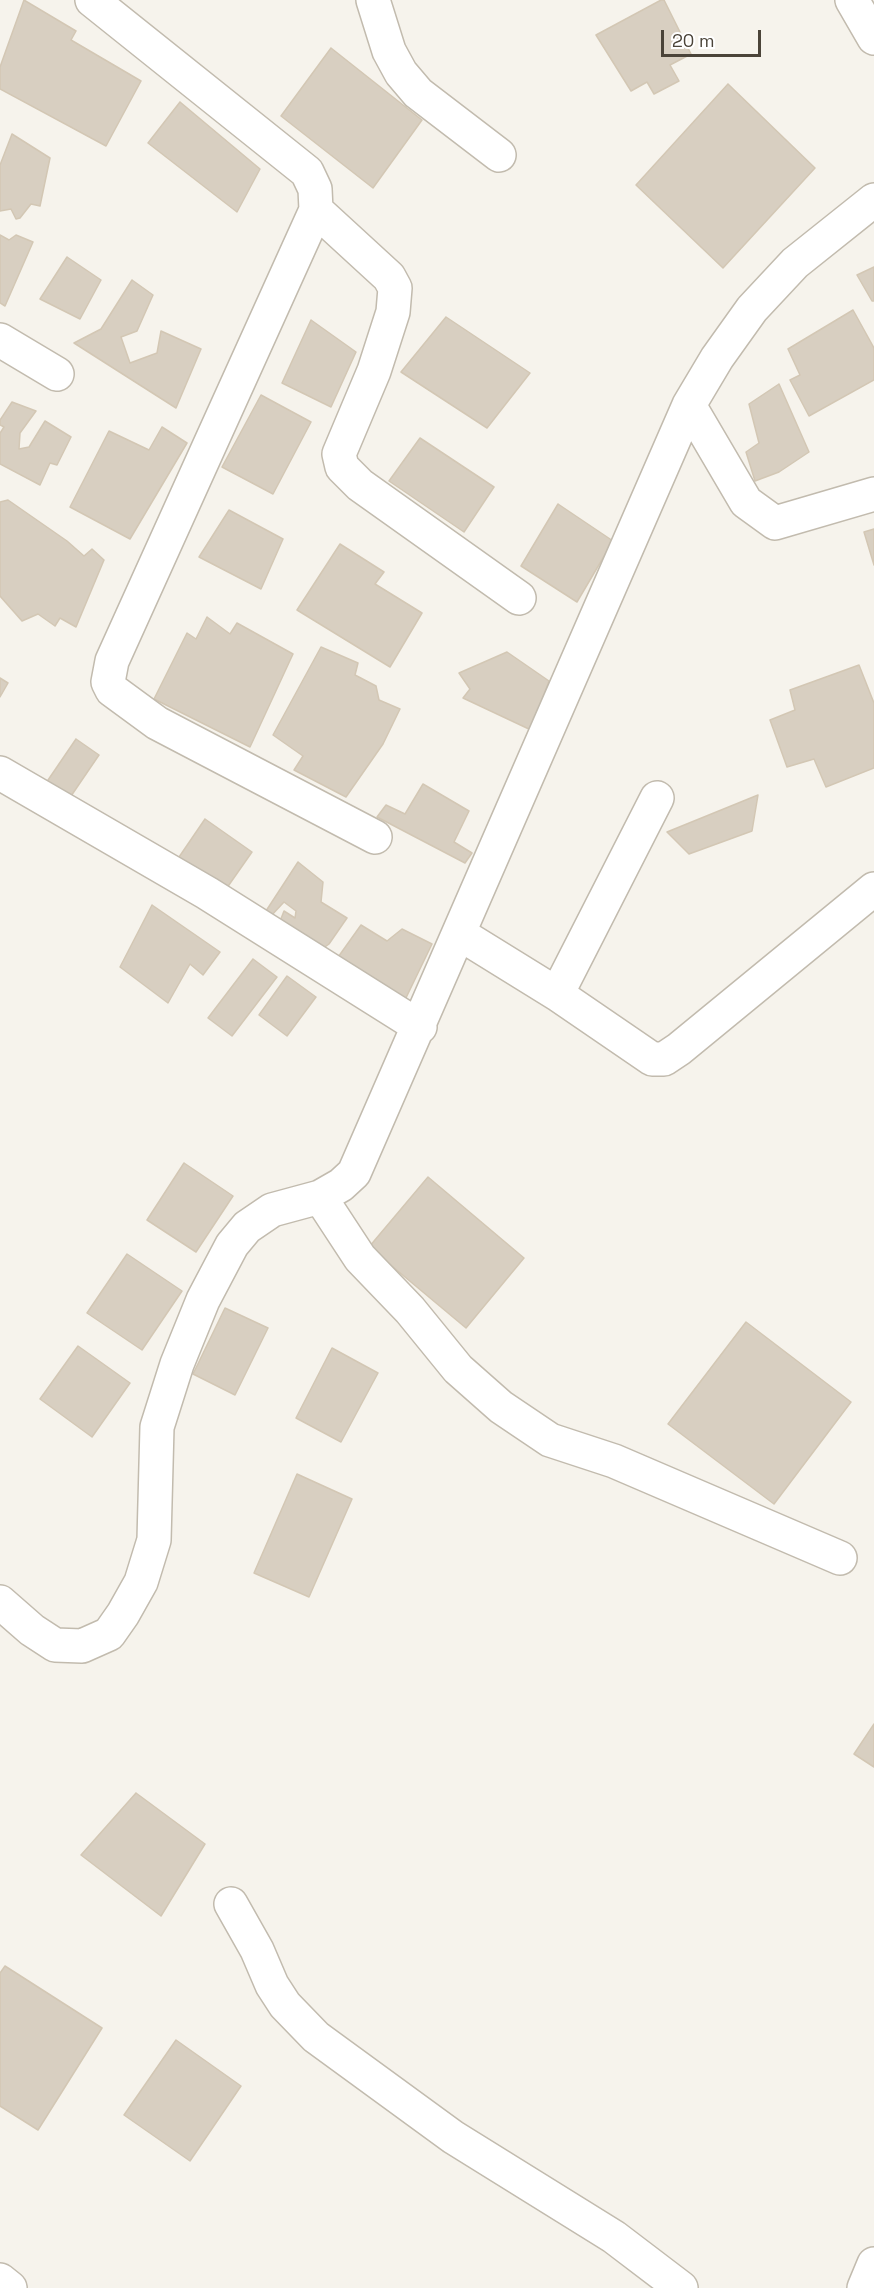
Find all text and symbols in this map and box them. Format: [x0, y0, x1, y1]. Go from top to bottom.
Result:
scale bar [664, 18, 764, 56]
text: 20 m [672, 29, 715, 52]

